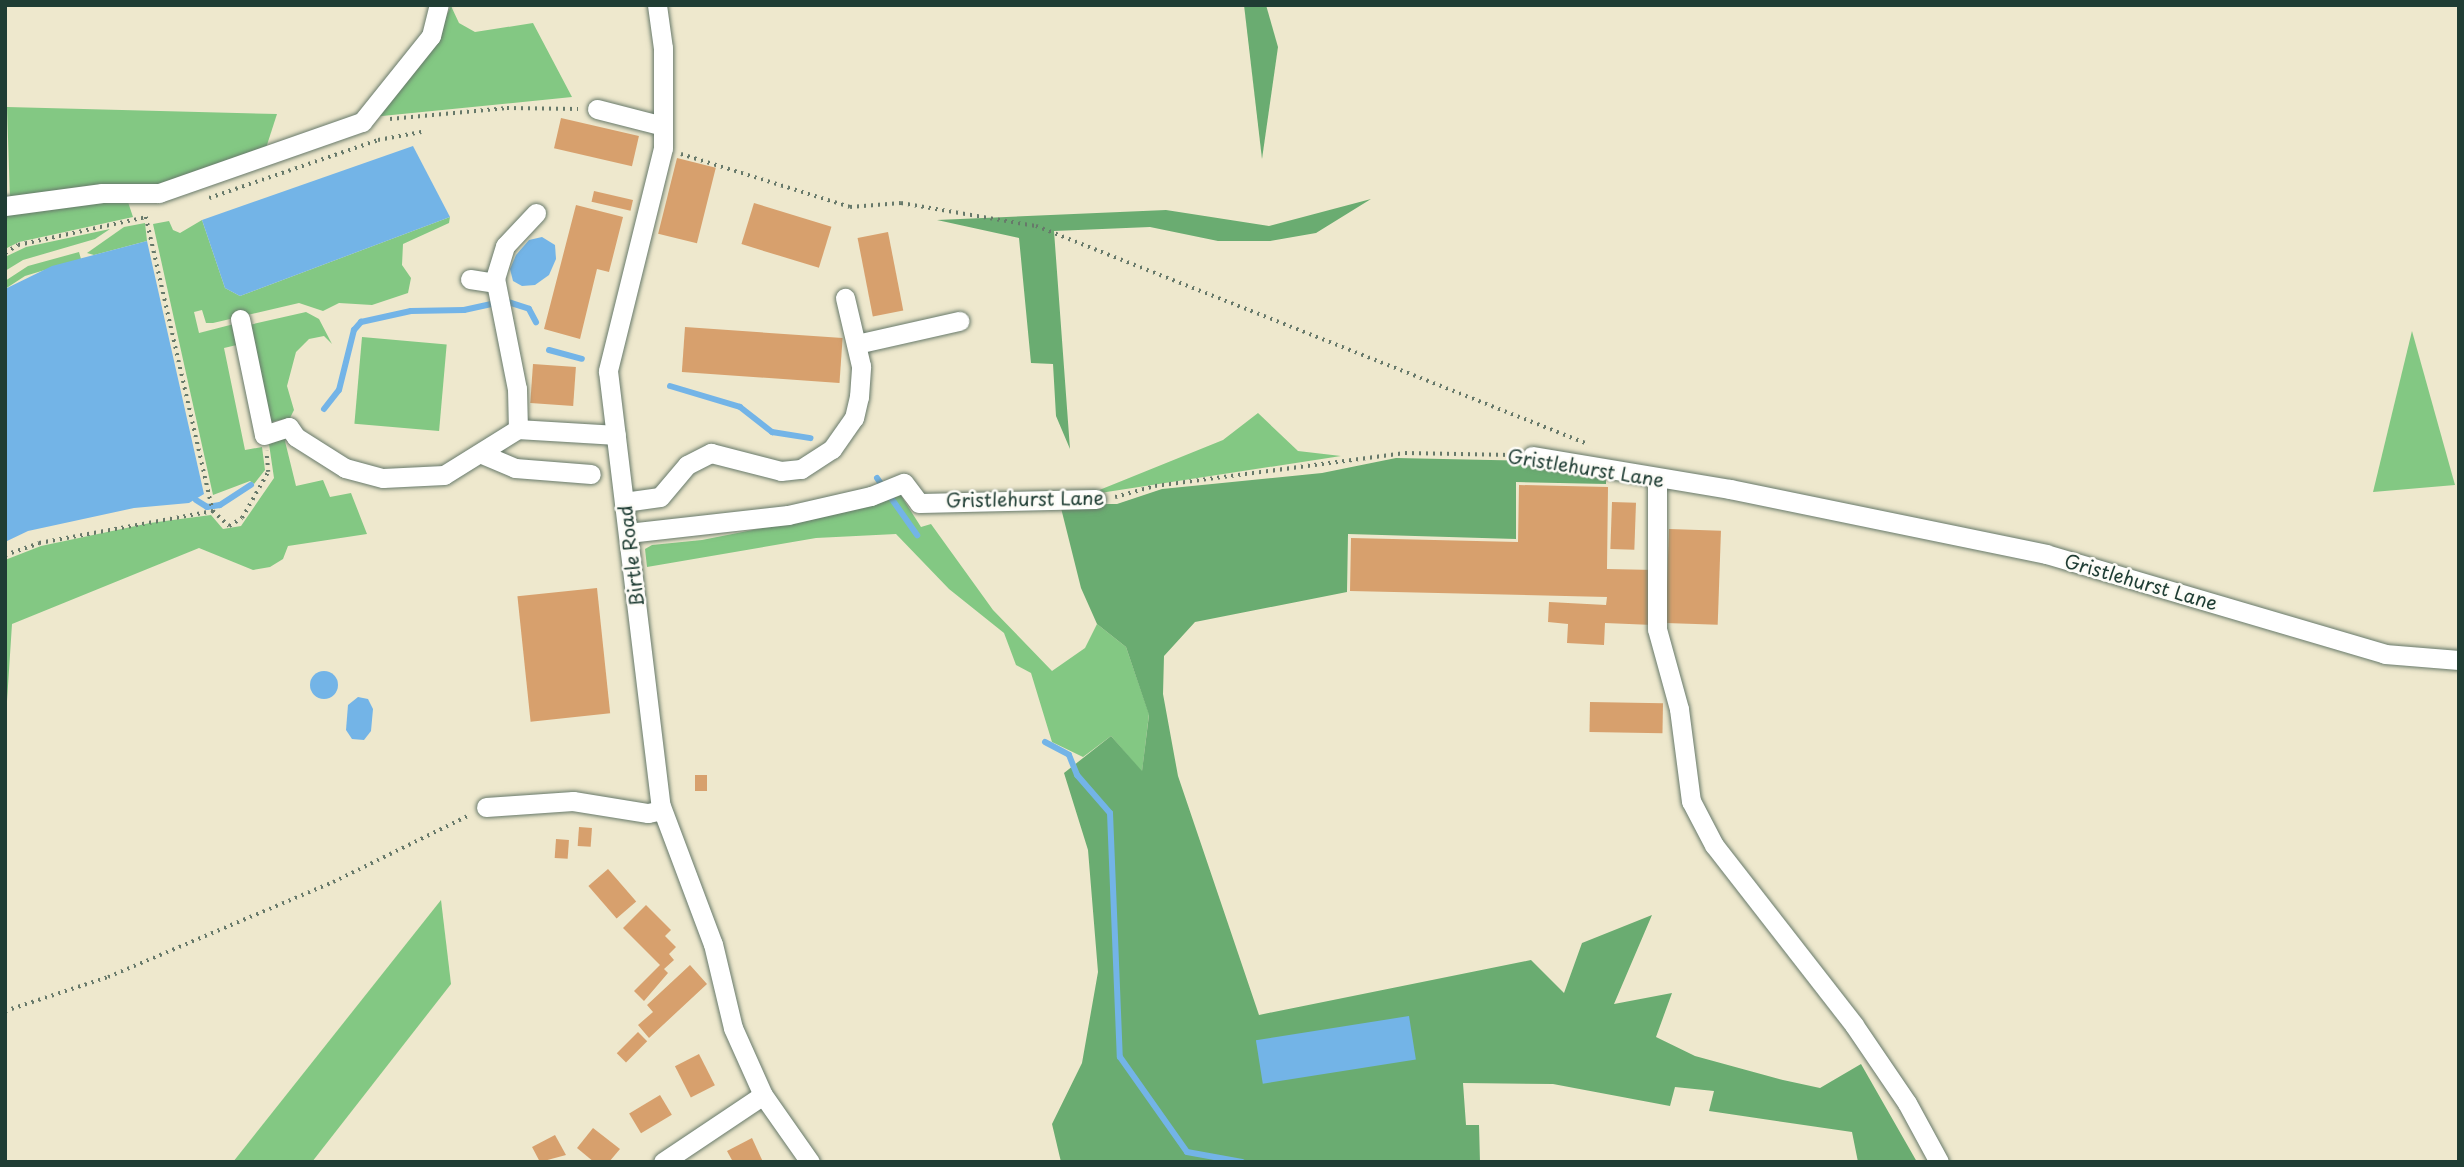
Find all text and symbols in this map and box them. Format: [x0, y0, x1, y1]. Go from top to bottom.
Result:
street label: Gristlehurst Lane [1506, 444, 1666, 492]
street label: Gristlehurst Lane [945, 486, 1105, 512]
street label: Birtle Road [613, 503, 649, 609]
street label: Gristlehurst Lane [2062, 549, 2220, 615]

